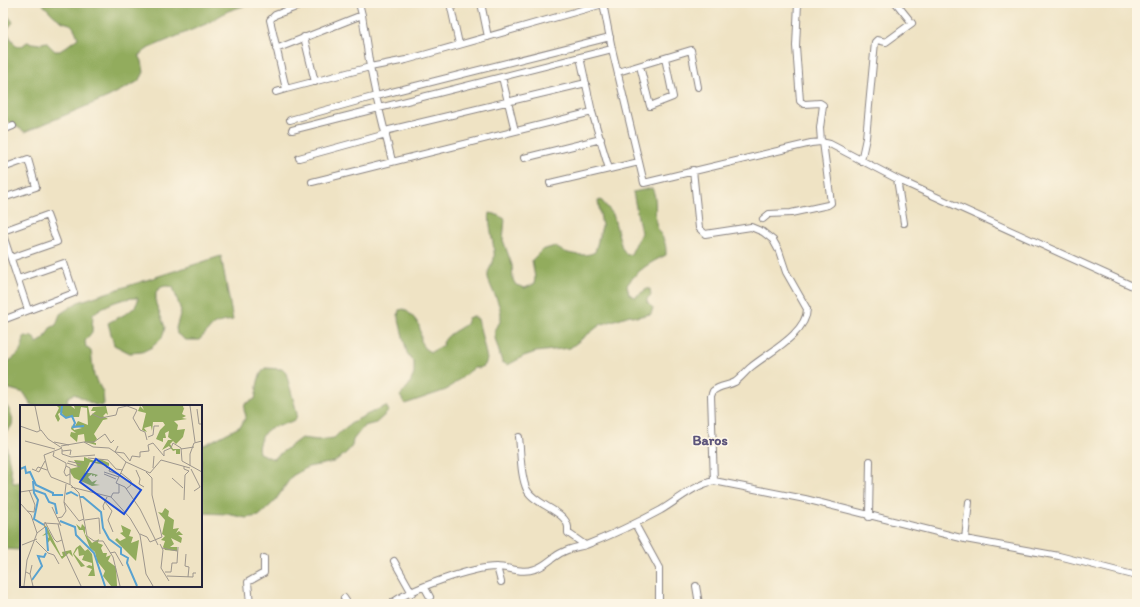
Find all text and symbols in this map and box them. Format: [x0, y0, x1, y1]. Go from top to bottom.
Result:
inset map [20, 405, 202, 587]
district label: Baros [692, 432, 728, 449]

